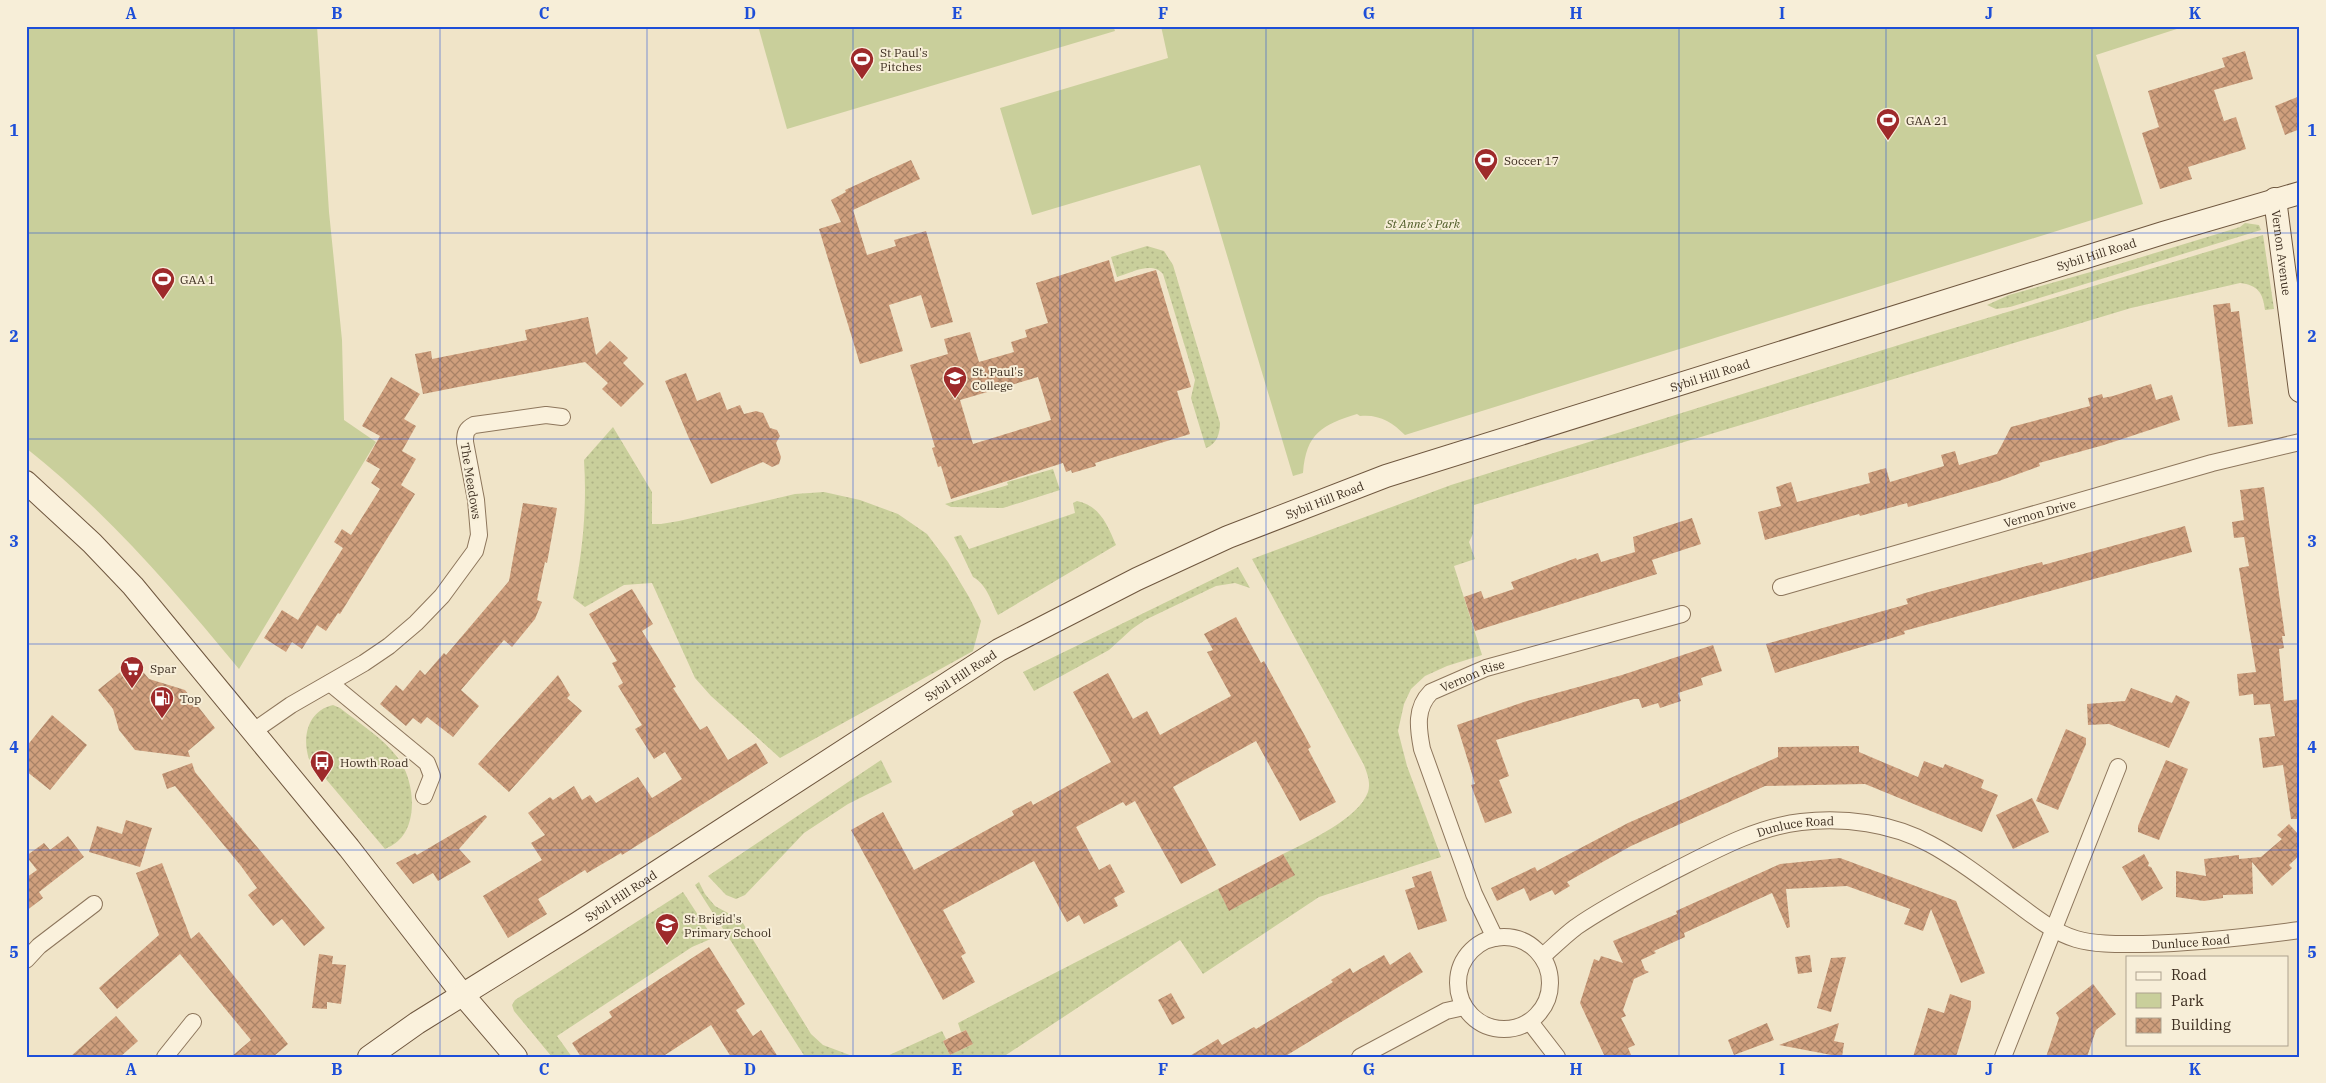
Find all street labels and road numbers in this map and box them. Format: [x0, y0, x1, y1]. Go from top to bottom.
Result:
street label: Vernon Avenue [2269, 209, 2295, 296]
street label: Sybil Hill Road [2054, 234, 2138, 273]
street label: Sybil Hill Road [1668, 355, 1751, 394]
street label: The Meadows [458, 442, 484, 520]
street label: Sybil Hill Road [1283, 478, 1366, 522]
street label: Vernon Drive [2002, 495, 2077, 530]
street label: Sybil Hill Road [922, 646, 999, 704]
street label: Vernon Rise [1438, 656, 1506, 695]
street label: Dunluce Road [1754, 813, 1834, 840]
street label: Sybil Hill Road [582, 867, 659, 924]
street label: Dunluce Road [2151, 931, 2231, 951]

